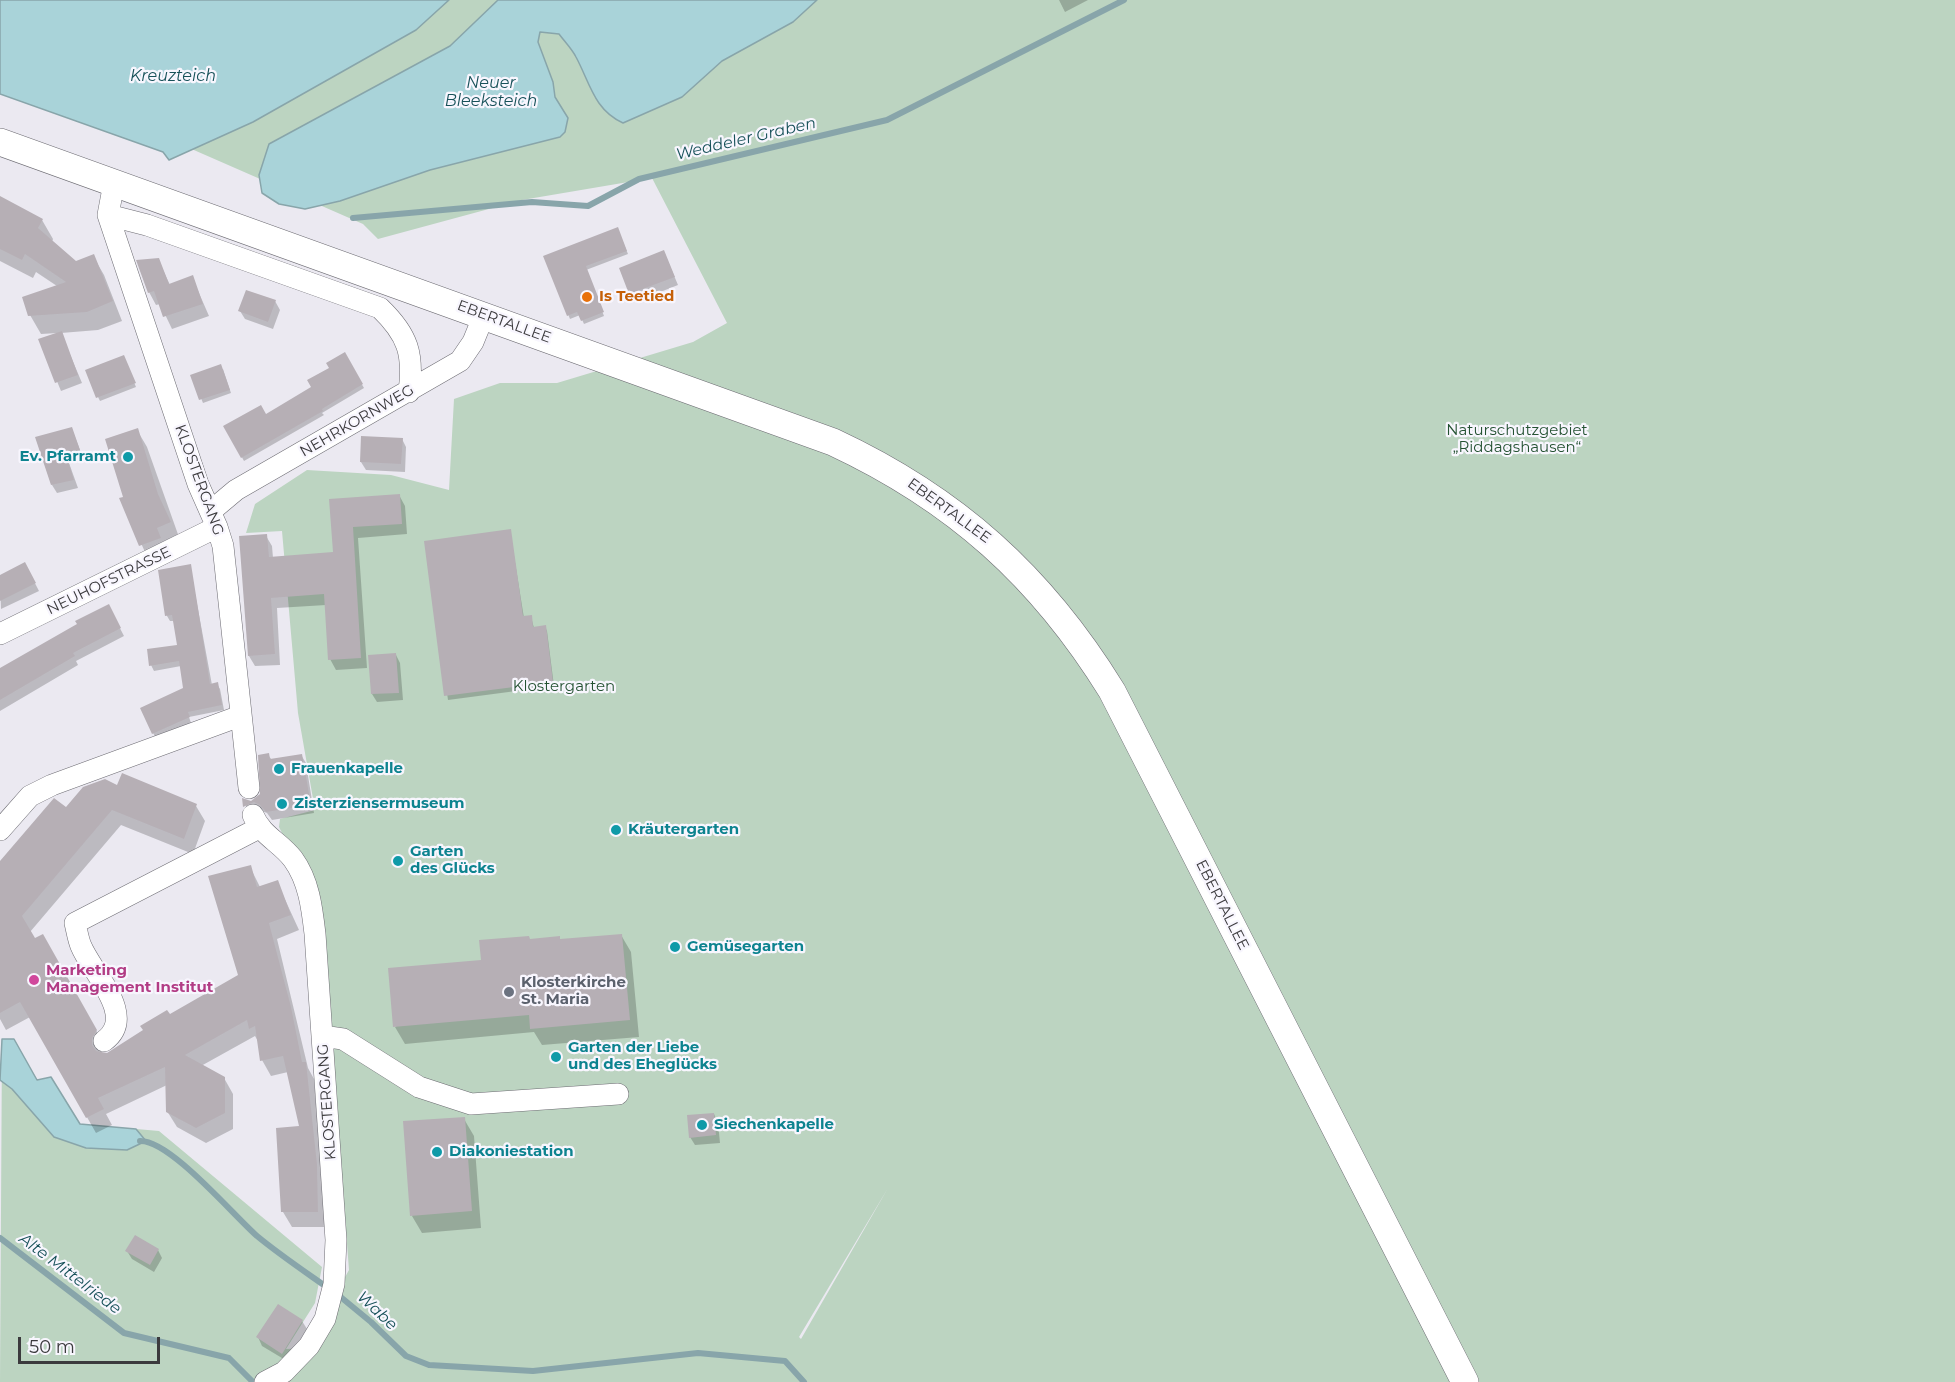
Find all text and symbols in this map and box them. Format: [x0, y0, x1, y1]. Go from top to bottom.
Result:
water label: Kreuzteich [130, 66, 216, 86]
water label: Neuer Bleeksteich [445, 73, 537, 111]
water label: Weddeler Graben [674, 114, 818, 164]
place label: Is Teetied [599, 288, 674, 306]
marker: Is Teetied [580, 290, 594, 304]
street label: EBERTALLEE [455, 297, 553, 347]
street label: NEHRKORNWEG [297, 381, 417, 461]
street label: KLOSTERGANG [171, 422, 227, 538]
park label: Naturschutzgebiet „Riddagshausen“ [1446, 422, 1588, 457]
place label: Ev. Pfarramt [20, 448, 116, 466]
marker: Ev. Pfarramt [121, 450, 135, 464]
street label: EBERTALLEE [904, 475, 994, 547]
street label: NEUHOFSTRASSE [44, 543, 174, 619]
park label: Klostergarten [513, 678, 615, 696]
place label: Frauenkapelle [291, 760, 403, 778]
marker: Frauenkapelle [272, 762, 286, 776]
place label: Zisterziensermuseum [294, 795, 465, 813]
marker: Zisterziensermuseum [275, 797, 289, 811]
place label: Kräutergarten [628, 821, 739, 839]
marker: Kräutergarten [609, 823, 623, 837]
place label: Garten des Glücks [410, 843, 495, 878]
marker: Garten des Glücks [391, 854, 405, 868]
street label: EBERTALLEE [1192, 857, 1252, 953]
place label: Gemüsegarten [687, 938, 804, 956]
marker: Gemüsegarten [668, 940, 682, 954]
place label: Marketing Management Institut [46, 962, 213, 997]
marker: Marketing Management Institut [27, 973, 41, 987]
place label: Klosterkirche St. Maria [521, 974, 626, 1009]
marker: Klosterkirche St. Maria [502, 985, 516, 999]
place label: Garten der Liebe und des Eheglücks [568, 1039, 717, 1074]
street label: KLOSTERGANG [314, 1043, 340, 1161]
marker: Garten der Liebe und des Eheglücks [549, 1050, 563, 1064]
place label: Siechenkapelle [714, 1116, 834, 1134]
marker: Siechenkapelle [695, 1118, 709, 1132]
place label: Diakoniestation [449, 1143, 574, 1161]
marker: Diakoniestation [430, 1145, 444, 1159]
water label: Alte Mittelriede [15, 1229, 125, 1319]
water label: Wabe [353, 1288, 401, 1334]
scale bar [21, 1325, 164, 1363]
text: 50 m [29, 1336, 75, 1358]

